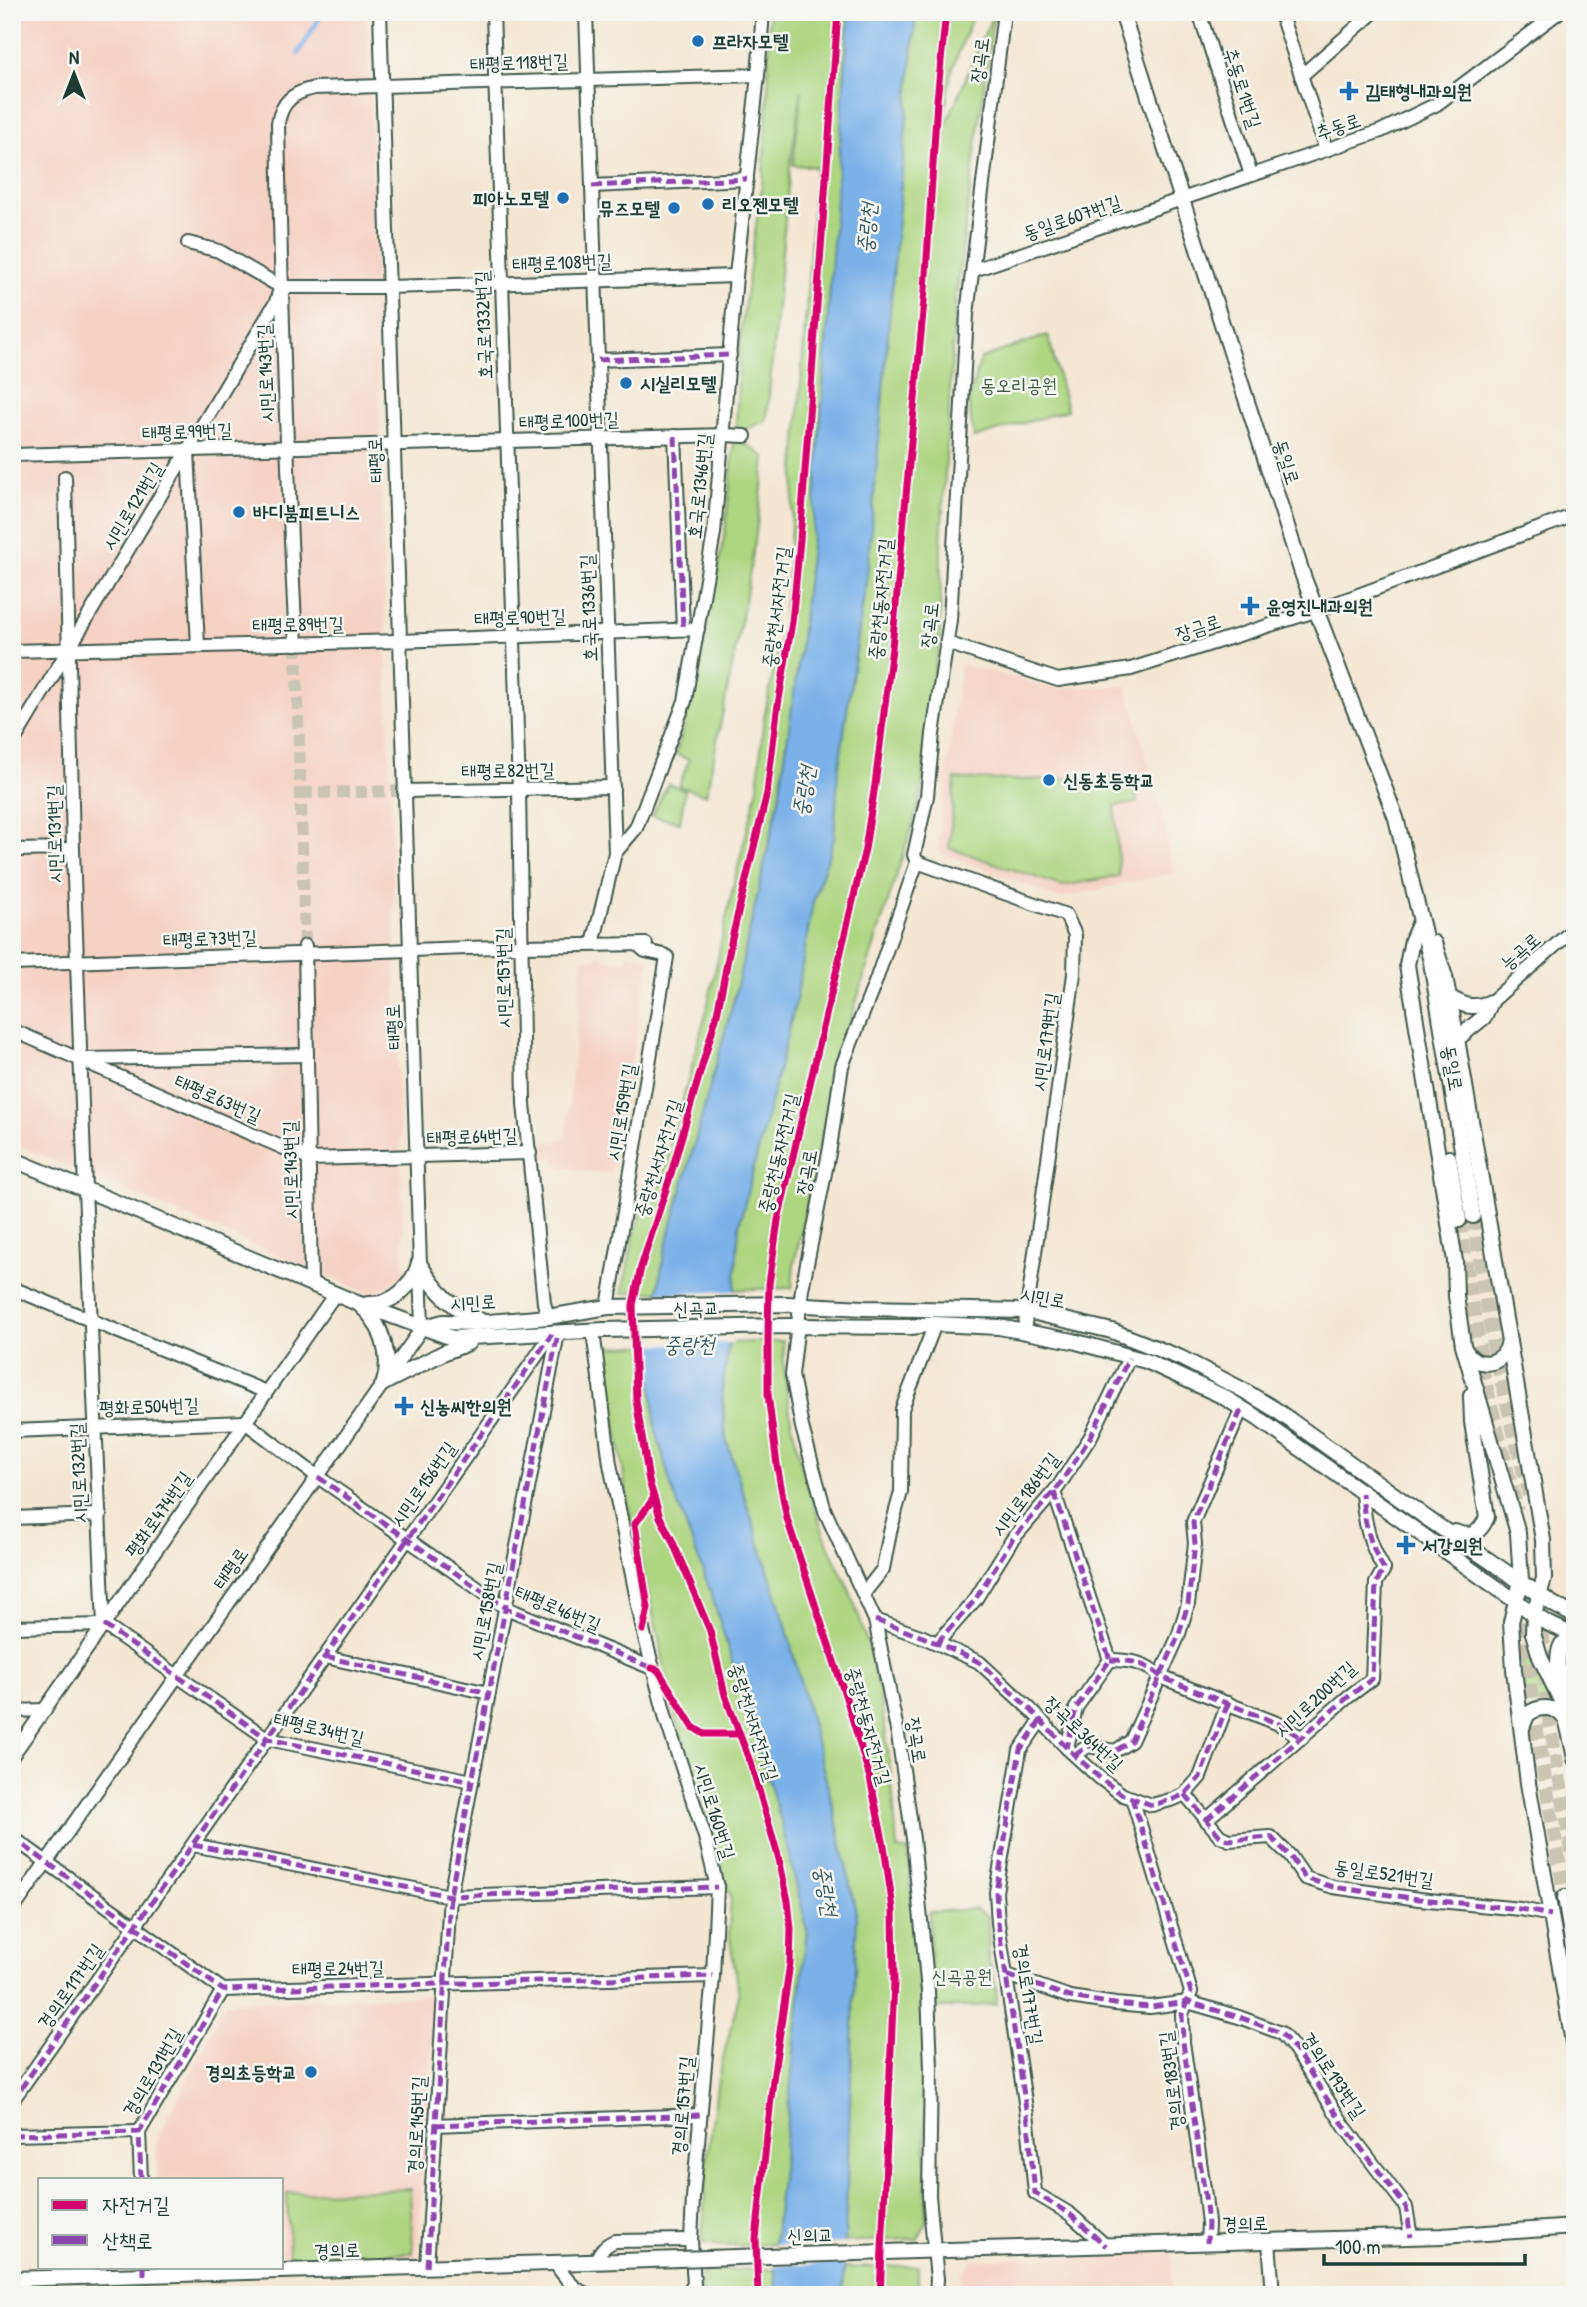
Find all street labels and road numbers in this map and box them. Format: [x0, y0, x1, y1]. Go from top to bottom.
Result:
street label: 장곡로 [963, 36, 995, 84]
street label: 추동로1번길 [1218, 44, 1268, 132]
street label: 태평로118번길 [469, 47, 569, 77]
street label: 추동로 [1312, 106, 1364, 146]
street label: 동일로607번길 [1020, 188, 1124, 246]
street label: 태평로108번길 [512, 247, 612, 277]
street label: 호국로1332번길 [468, 270, 498, 380]
street label: 시민로143번길 [250, 323, 280, 423]
street label: 태평로100번길 [518, 405, 620, 435]
street label: 태평로99번길 [141, 416, 233, 446]
street label: 호국로1346번길 [681, 432, 717, 540]
street label: 동일로 [1268, 436, 1306, 488]
street label: 태평로 [361, 437, 389, 483]
street label: 시민로121번길 [95, 457, 169, 555]
street label: 중랑천동자전거길 [862, 537, 898, 661]
street label: 중랑천서자전거길 [756, 545, 796, 669]
street label: 호국로1336번길 [573, 554, 603, 662]
street label: 장곡로 [914, 601, 944, 649]
street label: 태평로90번길 [474, 602, 566, 632]
street label: 장금로 [1172, 608, 1224, 646]
street label: 태평로89번길 [252, 610, 344, 638]
street label: 태평로82번길 [461, 756, 555, 784]
street label: 시민로131번길 [40, 784, 68, 884]
street label: 태평로73번길 [162, 923, 258, 953]
street label: 능곡로 [1494, 926, 1546, 976]
street label: 시민로157번길 [489, 927, 517, 1029]
street label: 시민로179번길 [1025, 991, 1065, 1093]
street label: 태평로 [379, 1004, 407, 1050]
street label: 동일로 [1436, 1043, 1470, 1093]
street label: 시민로159번길 [600, 1061, 642, 1163]
street label: 태평로63번길 [170, 1067, 266, 1129]
street label: 중랑천동자전거길 [752, 1090, 804, 1216]
street label: 중랑천서자전거길 [628, 1096, 688, 1220]
street label: 시민로143번길 [276, 1120, 304, 1220]
street label: 태평로64번길 [426, 1121, 518, 1151]
street label: 장곡로 [789, 1147, 823, 1197]
street label: 시민로 [1018, 1280, 1068, 1314]
street label: 시민로 [449, 1288, 497, 1316]
street label: 신곡교 [673, 1295, 719, 1321]
street label: 평화로504번길 [99, 1391, 199, 1421]
street label: 시민로132번길 [63, 1422, 93, 1524]
street label: 시민로156번길 [384, 1436, 462, 1532]
street label: 시민로186번길 [985, 1447, 1065, 1541]
street label: 평화로474번길 [119, 1466, 197, 1562]
street label: 태평로 [206, 1542, 254, 1594]
street label: 시민로158번길 [463, 1560, 507, 1662]
street label: 태평로46번길 [511, 1578, 605, 1638]
street label: 시민로200번길 [1269, 1655, 1361, 1743]
street label: 중랑천서자전거길 [723, 1660, 785, 1784]
street label: 중랑천동자전거길 [840, 1664, 898, 1788]
street label: 장곡로364번길 [1039, 1690, 1129, 1776]
street label: 태평로34번길 [271, 1705, 367, 1751]
street label: 장곡로 [901, 1715, 933, 1765]
street label: 시민로160번길 [688, 1760, 742, 1862]
street label: 동일로521번길 [1333, 1853, 1435, 1893]
street label: 경의로117번길 [31, 1938, 109, 2034]
street label: 경의로177번길 [1008, 1942, 1050, 2046]
street label: 태평로24번길 [292, 1954, 384, 1982]
street label: 경의로131번길 [116, 2023, 188, 2121]
street label: 경의로193번길 [1296, 2027, 1372, 2123]
street label: 경의로183번길 [1152, 2030, 1190, 2132]
street label: 경의로157번길 [665, 2055, 699, 2157]
street label: 경의로145번길 [400, 2075, 432, 2175]
street label: 경의로 [1222, 2210, 1268, 2236]
street label: 신의교 [787, 2221, 833, 2249]
street label: 경의로 [314, 2236, 360, 2264]

